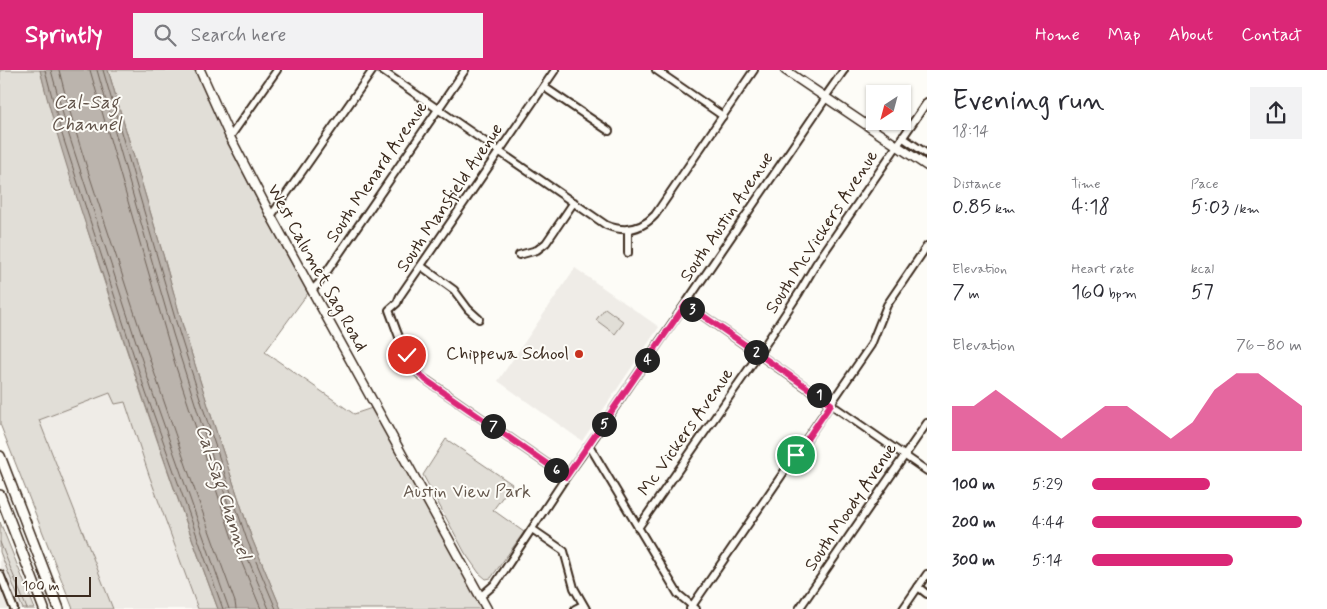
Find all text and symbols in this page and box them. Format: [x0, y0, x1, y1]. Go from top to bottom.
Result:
search box [133, 13, 483, 58]
text: Sprintly [25, 20, 103, 51]
icon: search [151, 21, 179, 49]
text: Search here [191, 23, 286, 48]
text: Home [1035, 23, 1080, 47]
text: Map [1108, 23, 1141, 47]
text: About [1169, 23, 1213, 47]
text: Contact [1241, 23, 1302, 47]
text: Evening run [952, 83, 1105, 120]
north arrow [866, 85, 911, 130]
map controls [866, 85, 911, 130]
button: share [1250, 87, 1302, 139]
water label: Cal-Sag Channel [51, 90, 123, 137]
street label: South Menard Avenue [321, 96, 433, 248]
street label: South Mansfield Avenue [391, 119, 509, 277]
text: 18:14 [952, 121, 989, 142]
street label: South McVickers Avenue [760, 145, 884, 319]
street label: South Austin Avenue [675, 147, 779, 287]
text: Distance [952, 175, 1001, 193]
text: Time [1071, 175, 1101, 193]
text: Pace [1191, 175, 1219, 193]
street label: West Calumet Sag Road [260, 180, 373, 356]
text: 0.85 [952, 193, 991, 221]
text: 4:18 [1071, 193, 1110, 221]
text: 5:03 [1191, 193, 1230, 221]
text: km [991, 200, 1015, 218]
text: /km [1230, 200, 1260, 218]
text: Elevation [952, 260, 1007, 278]
text: Heart rate [1071, 260, 1134, 278]
text: kcal [1191, 260, 1214, 278]
text: 7 [952, 278, 965, 306]
text: 160 [1071, 278, 1105, 306]
text: 57 [1191, 278, 1214, 306]
text: m [965, 285, 980, 303]
text: bpm [1105, 285, 1137, 303]
pin: 3 [680, 296, 704, 322]
text: 3 [689, 300, 696, 318]
pin [386, 334, 428, 376]
text: Elevation [952, 335, 1015, 356]
text: 76–80 m [1236, 335, 1302, 356]
pin: 2 [744, 340, 768, 364]
icon: check [393, 341, 421, 369]
place label: Chippewa School [446, 342, 569, 366]
text: 2 [753, 343, 760, 361]
marker: Chippewa School [573, 348, 585, 360]
pin: 4 [634, 348, 660, 372]
text: 4 [643, 351, 652, 369]
street label: Mc Vickers Avenue [633, 363, 739, 501]
pin: 1 [806, 382, 832, 408]
text: 1 [816, 386, 823, 404]
pin: 5 [592, 412, 616, 436]
pin: 7 [480, 414, 506, 438]
text: 5 [600, 415, 609, 433]
text: 7 [489, 417, 498, 435]
water label: Cal-Sag Channel [188, 422, 257, 564]
pin [775, 434, 817, 476]
street label: South Moody Avenue [799, 438, 903, 576]
icon: arrive [782, 441, 810, 469]
pin: 6 [544, 458, 568, 482]
text: 6 [553, 461, 560, 479]
text: 100 m [952, 474, 995, 495]
text: 5:29 [1032, 474, 1063, 495]
park label: Austin View Park [403, 480, 531, 504]
text: 200 m [952, 512, 996, 533]
text: 4:44 [1032, 512, 1065, 533]
text: 300 m [952, 550, 995, 571]
text: 5:14 [1032, 550, 1063, 571]
scale bar [15, 574, 91, 597]
text: 100 m [22, 577, 60, 595]

